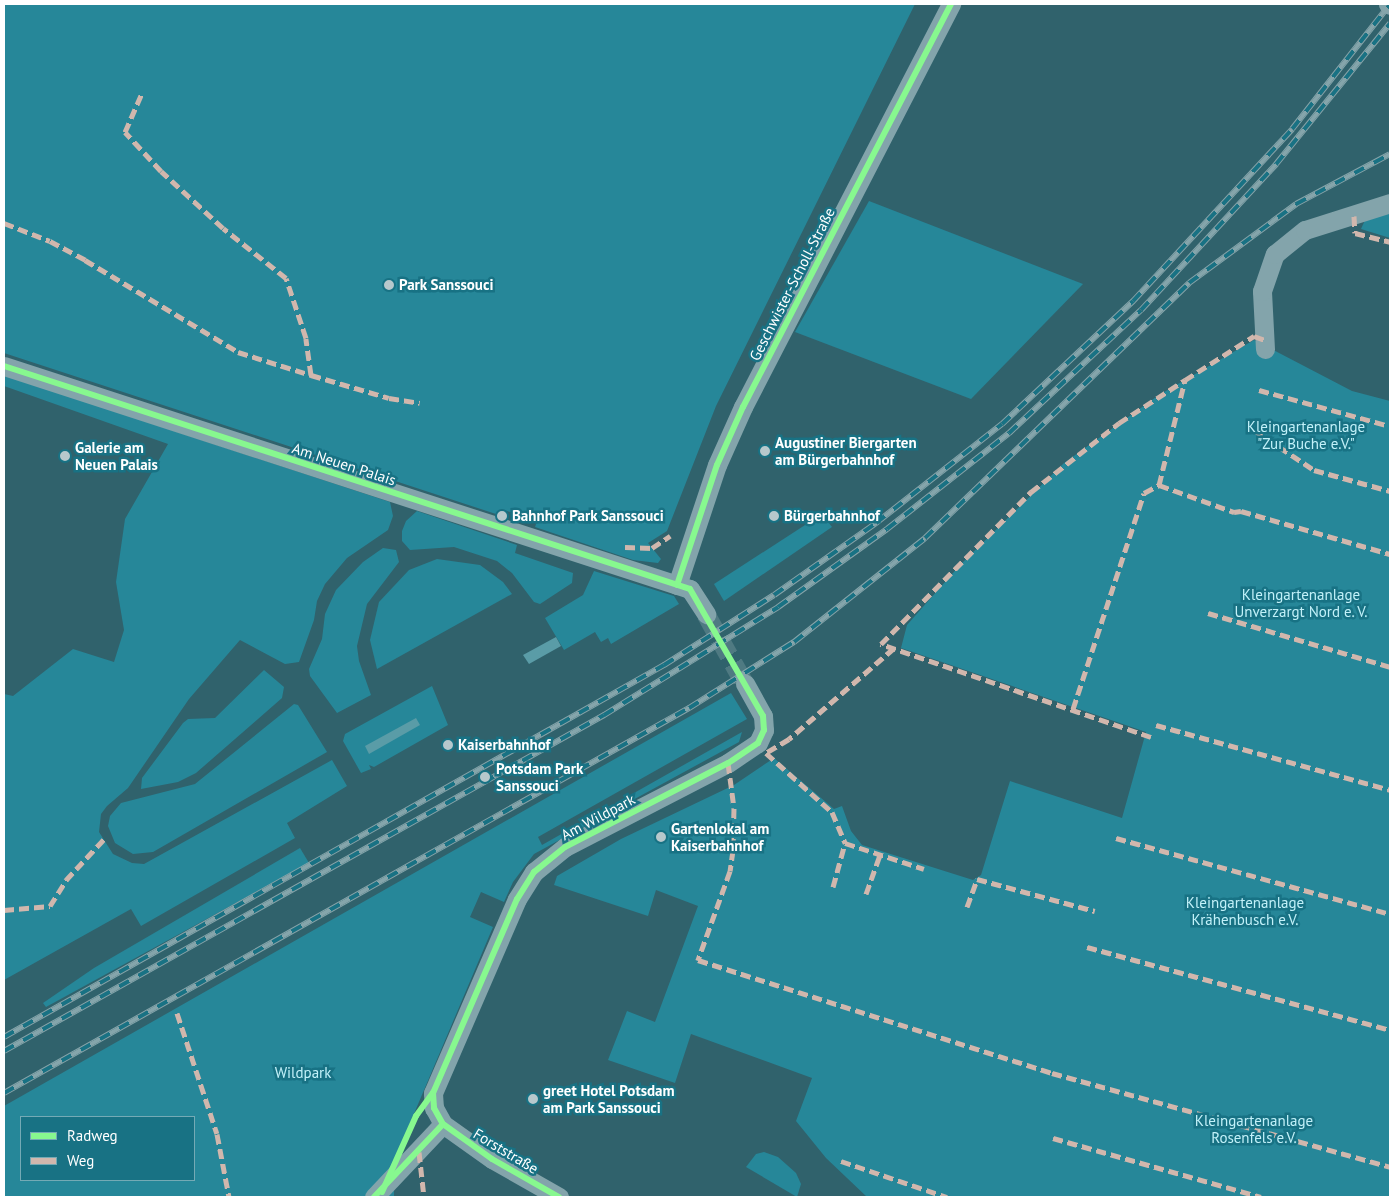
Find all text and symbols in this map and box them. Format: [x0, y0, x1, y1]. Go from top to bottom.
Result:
street label: Geschwister-Scholl-Straße [745, 204, 839, 364]
place label: Park Sanssouci [399, 276, 494, 294]
marker: Park Sanssouci [383, 279, 395, 291]
park label: Kleingartenanlage "Zur Buche e.V." [1247, 417, 1365, 452]
place label: Augustiner Biergarten am Bürgerbahnhof [775, 433, 917, 468]
place label: Galerie am Neuen Palais [75, 438, 158, 473]
street label: Am Neuen Palais [290, 439, 398, 489]
marker: Augustiner Biergarten am Bürgerbahnhof [759, 445, 771, 457]
marker: Galerie am Neuen Palais [59, 450, 71, 462]
place label: Bahnhof Park Sanssouci [512, 507, 664, 525]
place label: Bürgerbahnhof [784, 507, 880, 525]
marker: Bahnhof Park Sanssouci [496, 510, 508, 522]
marker: Bürgerbahnhof [768, 510, 780, 522]
park label: Kleingartenanlage Unverzargt Nord e. V. [1234, 585, 1368, 620]
place label: Kaiserbahnhof [458, 736, 550, 754]
marker: Kaiserbahnhof [442, 739, 454, 751]
place label: Potsdam Park Sanssouci [496, 759, 583, 794]
marker: Potsdam Park Sanssouci [478, 770, 492, 784]
street label: Am Wildpark [558, 790, 638, 844]
place label: Gartenlokal am Kaiserbahnhof [671, 819, 769, 854]
marker: Gartenlokal am Kaiserbahnhof [655, 831, 667, 843]
park label: Kleingartenanlage Krähenbusch e.V. [1186, 893, 1304, 928]
park label: Wildpark [275, 1064, 331, 1082]
place label: greet Hotel Potsdam am Park Sanssouci [543, 1081, 675, 1116]
marker: greet Hotel Potsdam am Park Sanssouci [527, 1093, 539, 1105]
park label: Kleingartenanlage Rosenfels e.V. [1195, 1111, 1313, 1146]
legend [20, 1116, 195, 1181]
street label: Forststraße [470, 1125, 542, 1177]
text: Radweg [67, 1126, 118, 1145]
text: Weg [67, 1151, 94, 1170]

